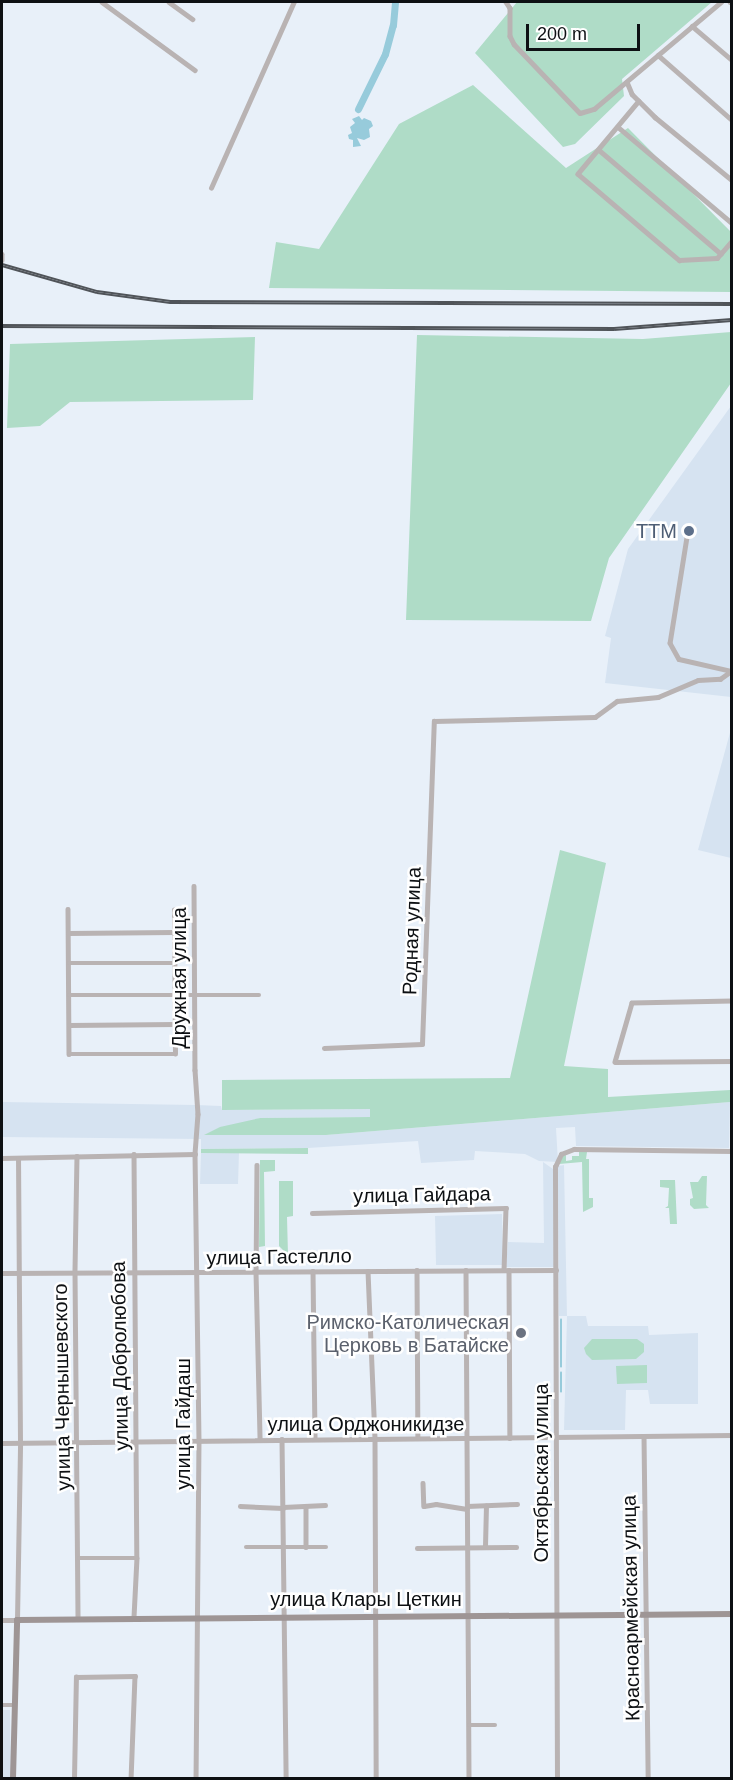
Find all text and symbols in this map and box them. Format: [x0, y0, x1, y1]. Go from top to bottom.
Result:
scale bar [529, 12, 643, 50]
text: 200 m [537, 24, 587, 44]
place label: ТТМ [636, 519, 677, 543]
marker: ТТМ [682, 524, 696, 538]
street label: Родная улица [398, 866, 426, 996]
street label: Дружная улица [167, 907, 191, 1049]
street label: улица Гайдара [353, 1182, 491, 1208]
street label: улица Гастелло [206, 1244, 352, 1270]
street label: улица Добролюбова [106, 1261, 134, 1451]
street label: улица Чернышевского [48, 1283, 76, 1491]
place label: Римско-Католическая Церковь в Батайске [306, 1310, 509, 1357]
marker: Римско-Католическая Церковь в Батайске [514, 1326, 528, 1340]
street label: улица Гайдаш [171, 1358, 195, 1490]
street label: Октябрьская улица [529, 1383, 553, 1563]
street label: улица Орджоникидзе [268, 1412, 464, 1436]
street label: Красноармейская улица [617, 1495, 645, 1721]
street label: улица Клары Цеткин [270, 1587, 462, 1611]

